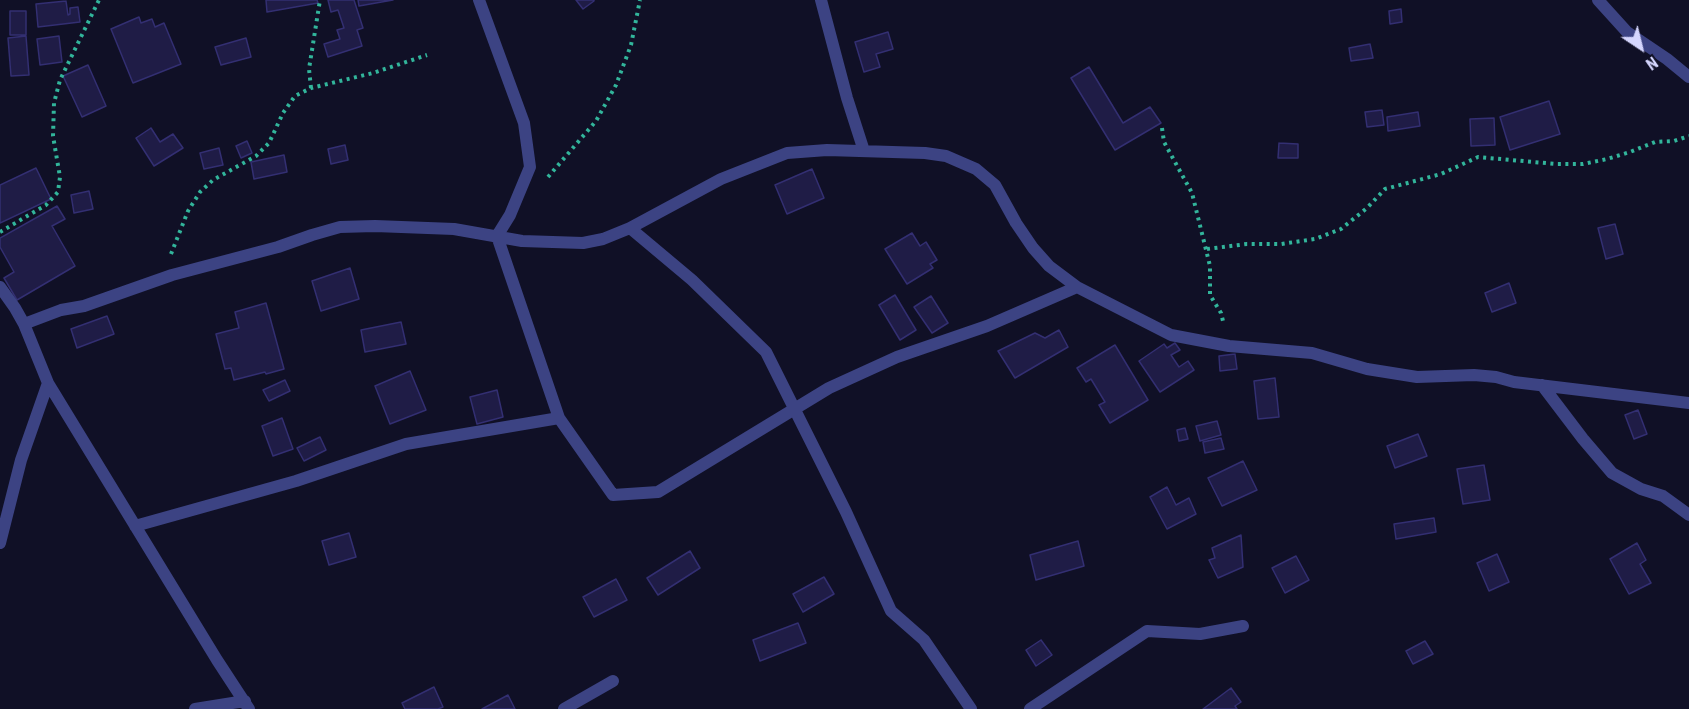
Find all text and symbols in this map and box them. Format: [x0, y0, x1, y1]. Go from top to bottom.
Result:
north arrow [1611, 18, 1671, 78]
text: N [1642, 53, 1661, 74]

